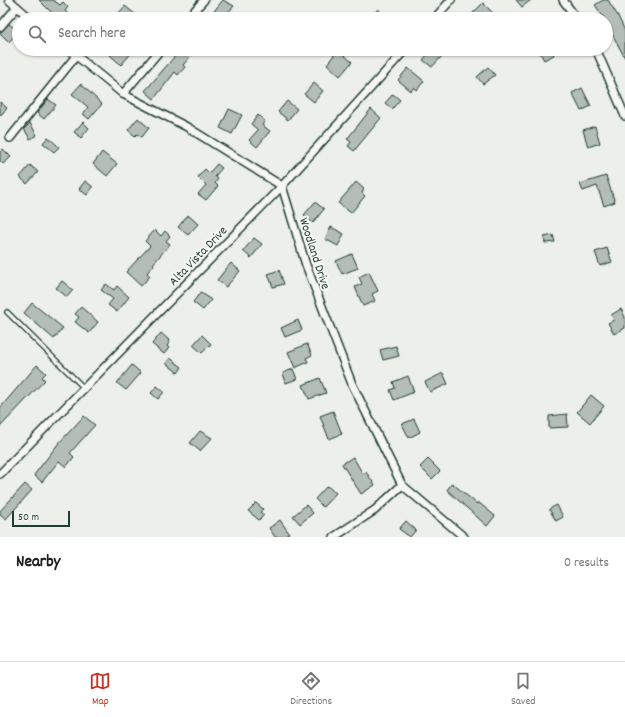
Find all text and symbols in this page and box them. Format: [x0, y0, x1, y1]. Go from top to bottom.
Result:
search box [12, 12, 613, 56]
icon: search [26, 23, 48, 45]
text: Search here [58, 23, 126, 45]
street label: Woodland Drive [293, 215, 334, 292]
street label: Alta Vista Drive [165, 222, 233, 291]
scale bar [12, 509, 70, 528]
text: 50 m [18, 510, 39, 526]
text: Nearby [16, 551, 60, 575]
text: 0 results [564, 554, 609, 573]
tab: Map [89, 670, 111, 710]
tab: Directions [290, 670, 332, 710]
tab: Saved [511, 670, 536, 710]

